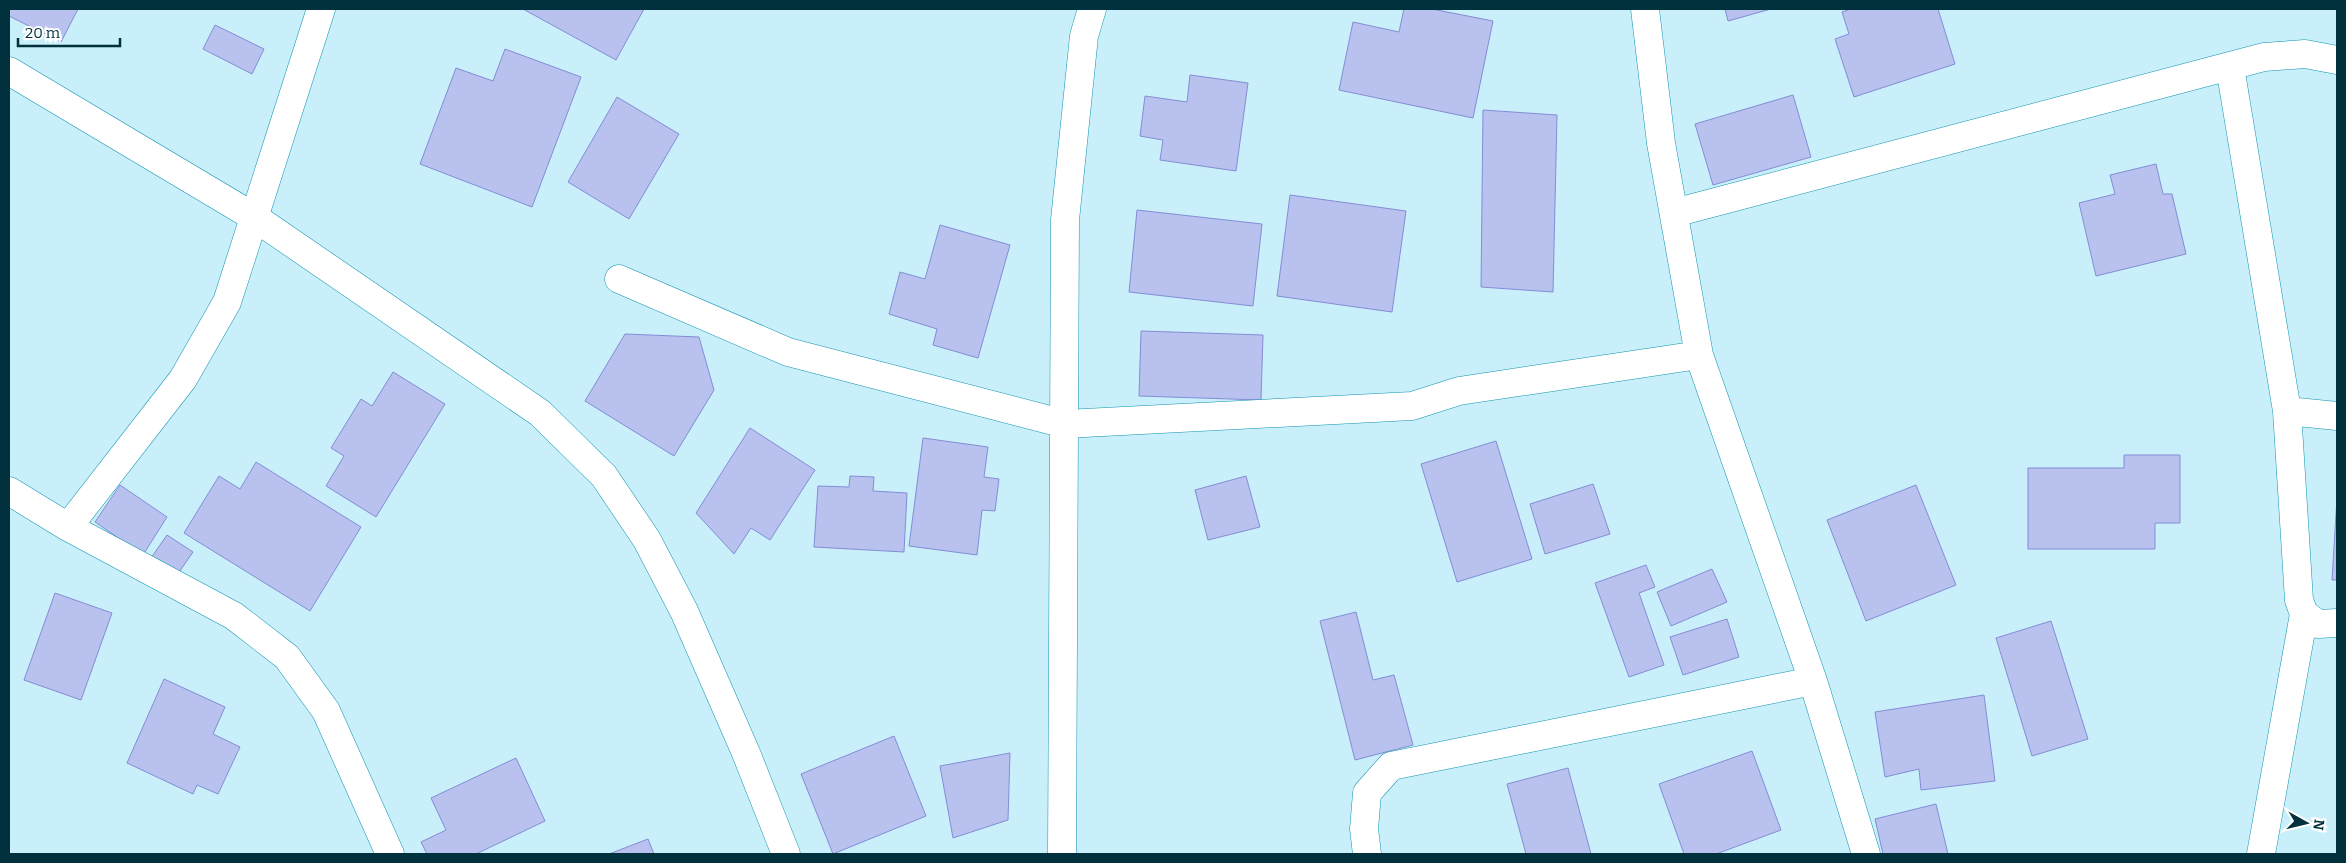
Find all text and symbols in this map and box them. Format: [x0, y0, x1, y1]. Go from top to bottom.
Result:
scale bar [18, 15, 120, 47]
text: 20 m [25, 24, 61, 42]
north arrow [2281, 798, 2331, 848]
text: N [2309, 818, 2328, 831]

